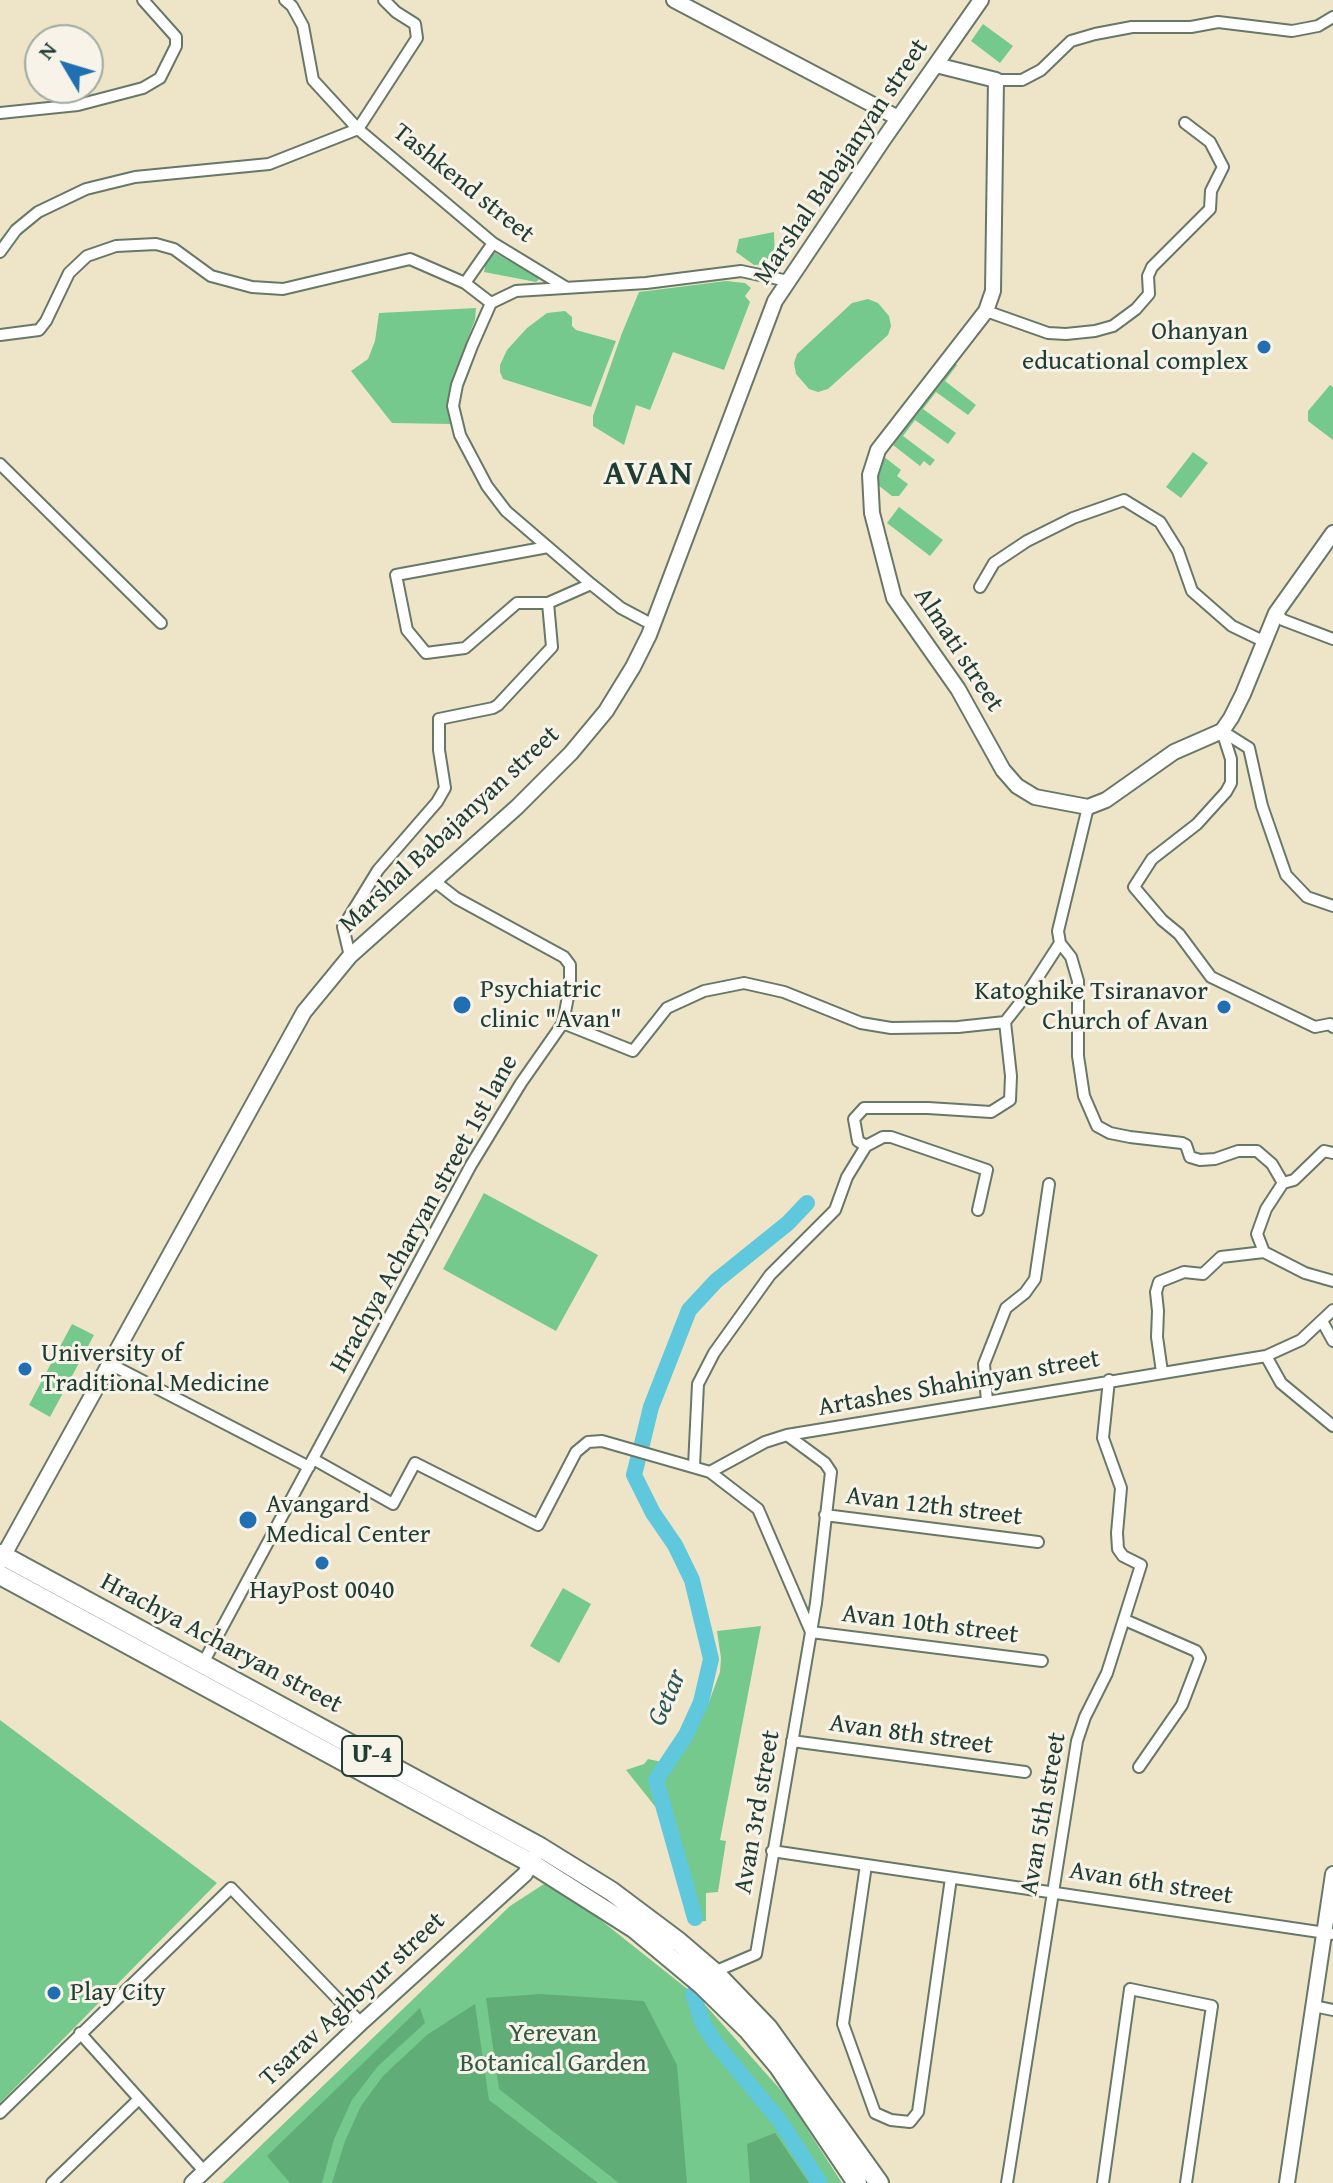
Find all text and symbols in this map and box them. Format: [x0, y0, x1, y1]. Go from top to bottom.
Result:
north arrow [24, 24, 104, 104]
street label: Marshal Babajanyan street [748, 33, 936, 291]
text: N [30, 35, 64, 66]
street label: Tashkend street [386, 117, 540, 251]
place label: Ohanyan educational complex [1022, 316, 1248, 378]
marker: Ohanyan educational complex [1255, 338, 1273, 356]
district label: AVAN [604, 455, 694, 495]
street label: Almati street [906, 582, 1010, 718]
street label: Marshal Babajanyan street [333, 720, 567, 940]
place label: Psychiatric clinic "Avan" [480, 974, 622, 1036]
place label: Katoghike Tsiranavor Church of Avan [975, 976, 1208, 1038]
marker: Psychiatric clinic "Avan" [451, 994, 473, 1016]
marker: Katoghike Tsiranavor Church of Avan [1215, 998, 1233, 1016]
street label: Hrachya Acharyan street 1st lane [324, 1049, 526, 1379]
place label: University of Traditional Medicine [41, 1338, 269, 1400]
street label: Artashes Shahinyan street [816, 1344, 1102, 1424]
marker: University of Traditional Medicine [16, 1360, 34, 1378]
street label: Avan 12th street [844, 1481, 1024, 1533]
place label: Avangard Medical Center [266, 1489, 431, 1550]
marker: Avangard Medical Center [237, 1509, 259, 1531]
marker: HayPost 0040 [313, 1554, 331, 1572]
street label: Hrachya Acharyan street [95, 1567, 347, 1721]
place label: HayPost 0040 [249, 1575, 395, 1607]
street label: Avan 10th street [840, 1599, 1020, 1651]
water label: Getar [641, 1665, 695, 1731]
street label: Avan 8th street [827, 1708, 995, 1762]
street label: Avan 3rd street [728, 1728, 788, 1896]
street label: Avan 5th street [1014, 1730, 1074, 1898]
road number: Մ-4 [342, 1736, 402, 1776]
street label: Avan 6th street [1067, 1856, 1235, 1912]
street label: Tsarav Aghbyur street [254, 1906, 452, 2094]
place label: Play City [70, 1977, 166, 2009]
marker: Play City [45, 1984, 63, 2002]
park label: Yerevan Botanical Garden [460, 2018, 646, 2080]

